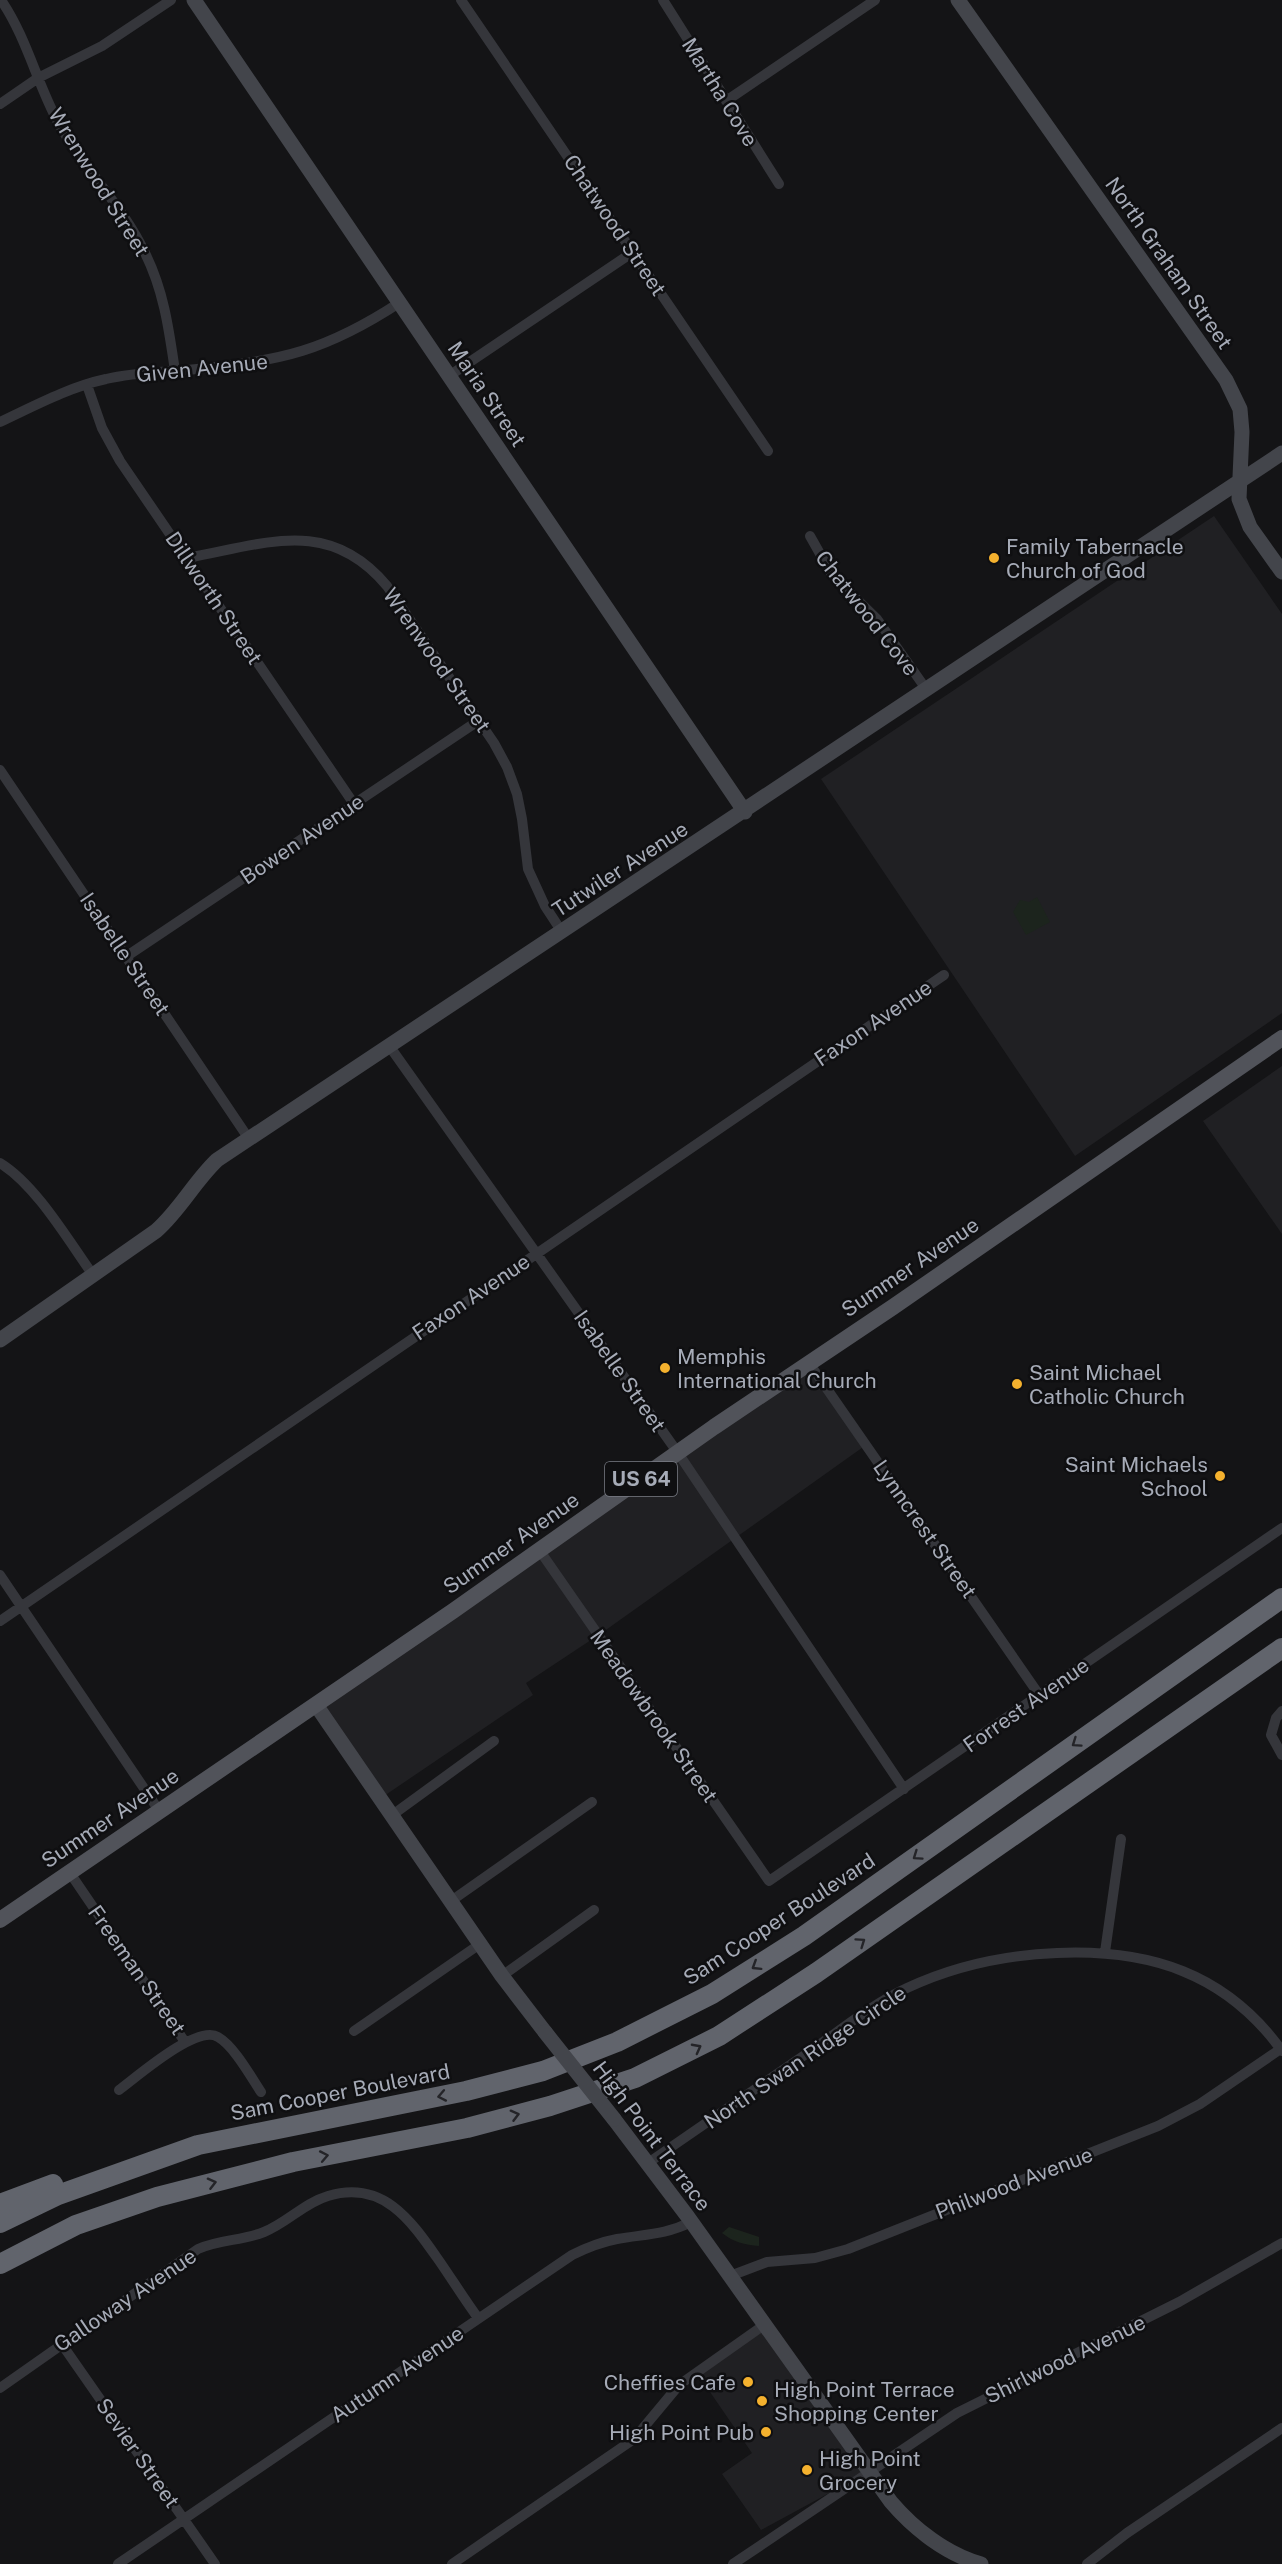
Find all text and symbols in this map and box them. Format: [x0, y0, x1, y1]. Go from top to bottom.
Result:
street label: Martha Cove [677, 33, 763, 151]
street label: Wrenwood Street [43, 103, 155, 261]
street label: Chatwood Street [559, 150, 671, 300]
street label: North Graham Street [1100, 172, 1238, 354]
street label: Maria Street [443, 337, 531, 451]
street label: Given Avenue [135, 349, 269, 387]
street label: Dillworth Street [160, 527, 268, 669]
place label: Family Tabernacle Church of God [1006, 534, 1184, 583]
street label: Chatwood Cove [810, 546, 924, 680]
marker: Family Tabernacle Church of God [987, 551, 1001, 565]
street label: Wrenwood Street [378, 583, 496, 737]
street label: Bowen Avenue [236, 789, 368, 889]
street label: Tutwiler Avenue [548, 816, 692, 922]
street label: Isabelle Street [75, 888, 175, 1020]
street label: Faxon Avenue [809, 975, 937, 1071]
street label: Summer Avenue [837, 1212, 983, 1322]
street label: Faxon Avenue [407, 1249, 535, 1345]
street label: Isabelle Street [569, 1305, 671, 1437]
place label: Memphis International Church [677, 1344, 877, 1393]
place label: Saint Michael Catholic Church [1029, 1360, 1185, 1409]
marker: Memphis International Church [658, 1361, 672, 1375]
marker: Saint Michael Catholic Church [1010, 1377, 1024, 1391]
place label: Saint Michaels School [1065, 1452, 1208, 1501]
street label: Lynncrest Street [868, 1455, 982, 1603]
road number: US 64 [605, 1462, 677, 1496]
marker: Saint Michaels School [1213, 1469, 1227, 1483]
street label: Summer Avenue [438, 1487, 584, 1599]
street label: Meadowbrook Street [585, 1625, 723, 1807]
street label: Forrest Avenue [958, 1652, 1094, 1758]
one-way arrow [1071, 1736, 1082, 1747]
street label: Summer Avenue [37, 1763, 183, 1873]
street label: Sam Cooper Boulevard [679, 1848, 879, 1990]
one-way arrow [912, 1849, 923, 1860]
street label: Freeman Street [83, 1900, 191, 2040]
one-way arrow [854, 1938, 865, 1949]
one-way arrow [752, 1959, 762, 1971]
street label: North Swan Ridge Circle [699, 1980, 911, 2134]
one-way arrow [691, 2044, 701, 2055]
street label: High Point Terrace [588, 2056, 716, 2216]
street label: Sam Cooper Boulevard [228, 2058, 452, 2126]
one-way arrow [437, 2089, 447, 2102]
one-way arrow [509, 2110, 519, 2123]
street label: Philwood Avenue [932, 2142, 1096, 2224]
one-way arrow [319, 2150, 329, 2163]
one-way arrow [207, 2177, 217, 2190]
street label: Galloway Avenue [49, 2243, 201, 2357]
street label: Shirlwood Avenue [981, 2309, 1149, 2409]
street label: Autumn Avenue [326, 2320, 468, 2428]
place label: Cheffies Cafe [604, 2370, 736, 2395]
marker: Cheffies Cafe [741, 2375, 755, 2389]
place label: High Point Terrace Shopping Center [774, 2377, 955, 2426]
street label: Sevier Street [91, 2393, 185, 2513]
marker: High Point Terrace Shopping Center [755, 2394, 769, 2408]
place label: High Point Pub [609, 2420, 754, 2445]
marker: High Point Pub [759, 2425, 773, 2439]
place label: High Point Grocery [819, 2446, 921, 2495]
marker: High Point Grocery [800, 2463, 814, 2477]

